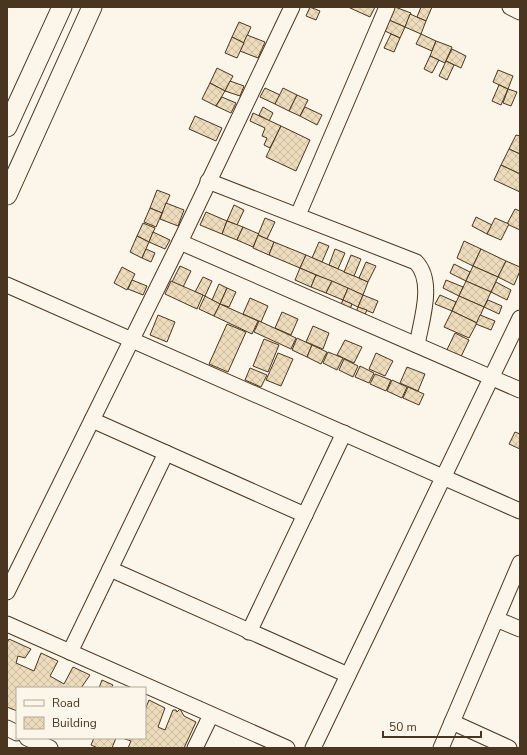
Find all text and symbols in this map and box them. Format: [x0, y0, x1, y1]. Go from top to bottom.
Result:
legend [16, 687, 146, 739]
text: Road [52, 695, 80, 711]
scale bar [383, 713, 481, 739]
text: Building [52, 715, 97, 731]
text: 50 m [389, 719, 417, 735]

